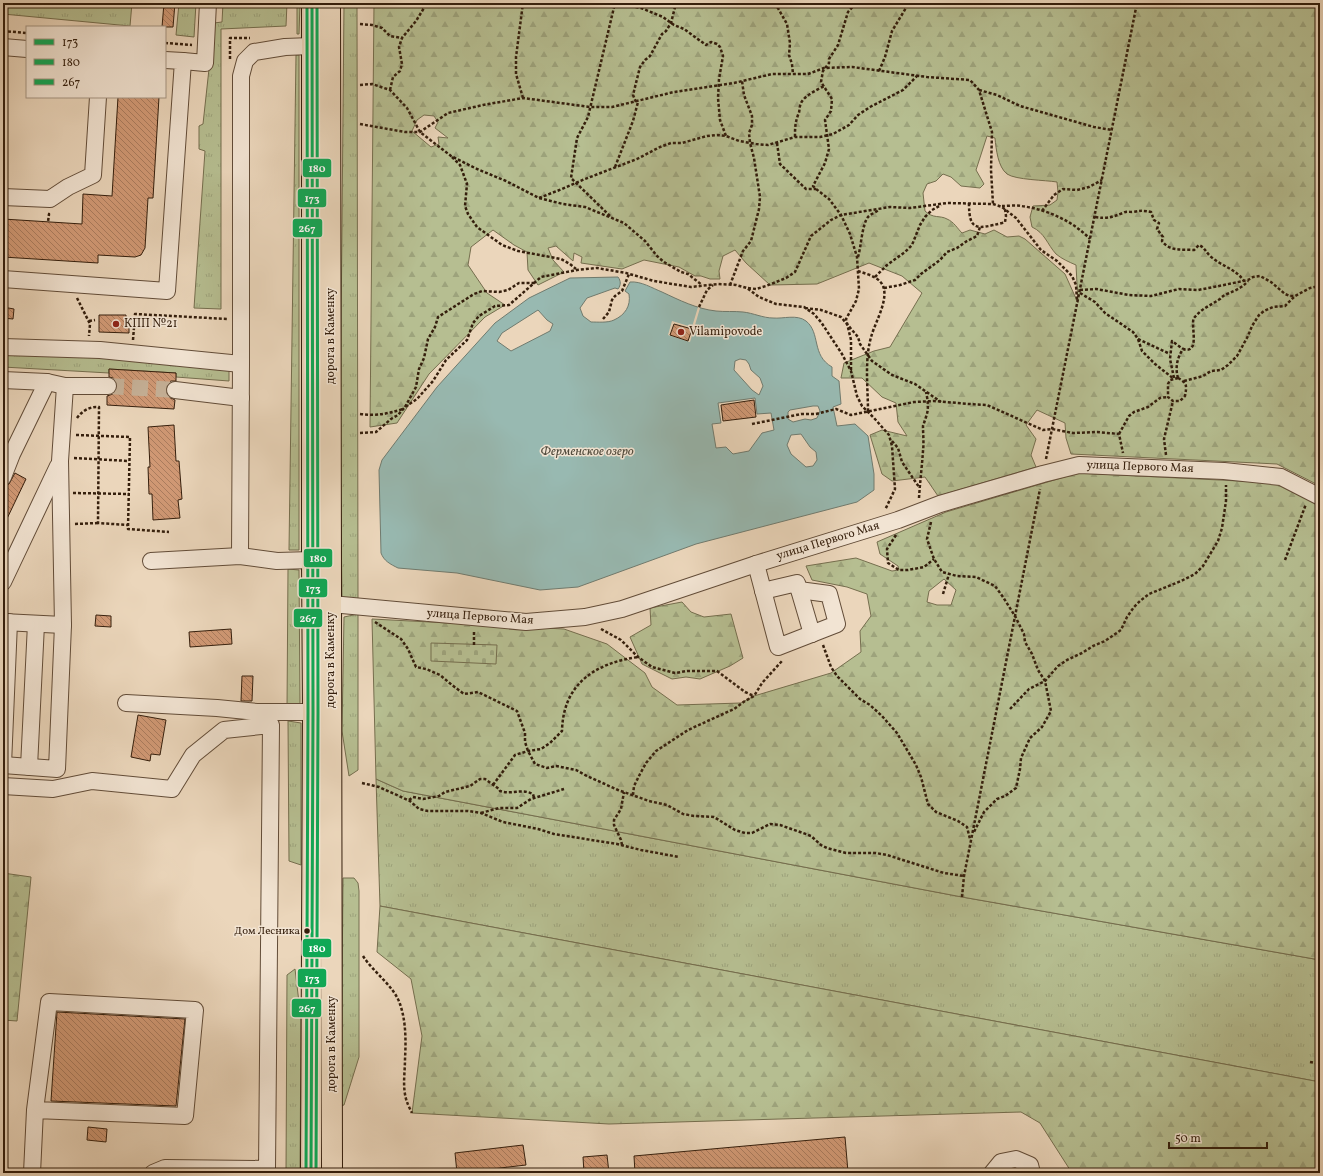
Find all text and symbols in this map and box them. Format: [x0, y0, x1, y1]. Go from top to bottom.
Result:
legend [26, 26, 166, 98]
text: 173 [62, 35, 78, 51]
text: 180 [62, 55, 80, 71]
text: 267 [62, 75, 81, 91]
line badge: 180 [302, 158, 332, 178]
text: 180 [308, 162, 326, 177]
line badge: 173 [297, 188, 327, 208]
text: 173 [304, 192, 320, 207]
line badge: 267 [292, 218, 323, 238]
text: 267 [298, 222, 316, 237]
street label: дорога в Каменку [323, 287, 339, 384]
place label: КПП №21 [124, 316, 177, 332]
marker: КПП №21 [111, 319, 121, 329]
place label: Vilamipovode [689, 324, 763, 340]
marker: Vilamipovode [676, 327, 686, 337]
water label: Ферменское озеро [540, 443, 634, 461]
street label: улица Первого Мая [1086, 457, 1194, 477]
street label: улица Первого Мая [774, 518, 882, 564]
line badge: 180 [303, 548, 333, 568]
text: 180 [309, 552, 327, 567]
line badge: 173 [298, 578, 328, 598]
text: 173 [305, 582, 321, 597]
street label: улица Первого Мая [426, 605, 534, 629]
line badge: 267 [293, 608, 323, 628]
street label: дорога в Каменку [323, 611, 339, 708]
text: 267 [299, 612, 317, 627]
place label: Дом Лесника [234, 924, 301, 939]
marker: Дом Лесника [302, 926, 312, 936]
line badge: 180 [302, 938, 332, 958]
text: 180 [308, 942, 326, 957]
line badge: 173 [297, 968, 327, 988]
text: 173 [304, 972, 320, 987]
street label: дорога в Каменку [324, 995, 340, 1092]
line badge: 267 [291, 998, 322, 1018]
text: 267 [298, 1002, 316, 1017]
scale bar [1169, 1124, 1267, 1150]
text: 50 m [1175, 1131, 1201, 1147]

